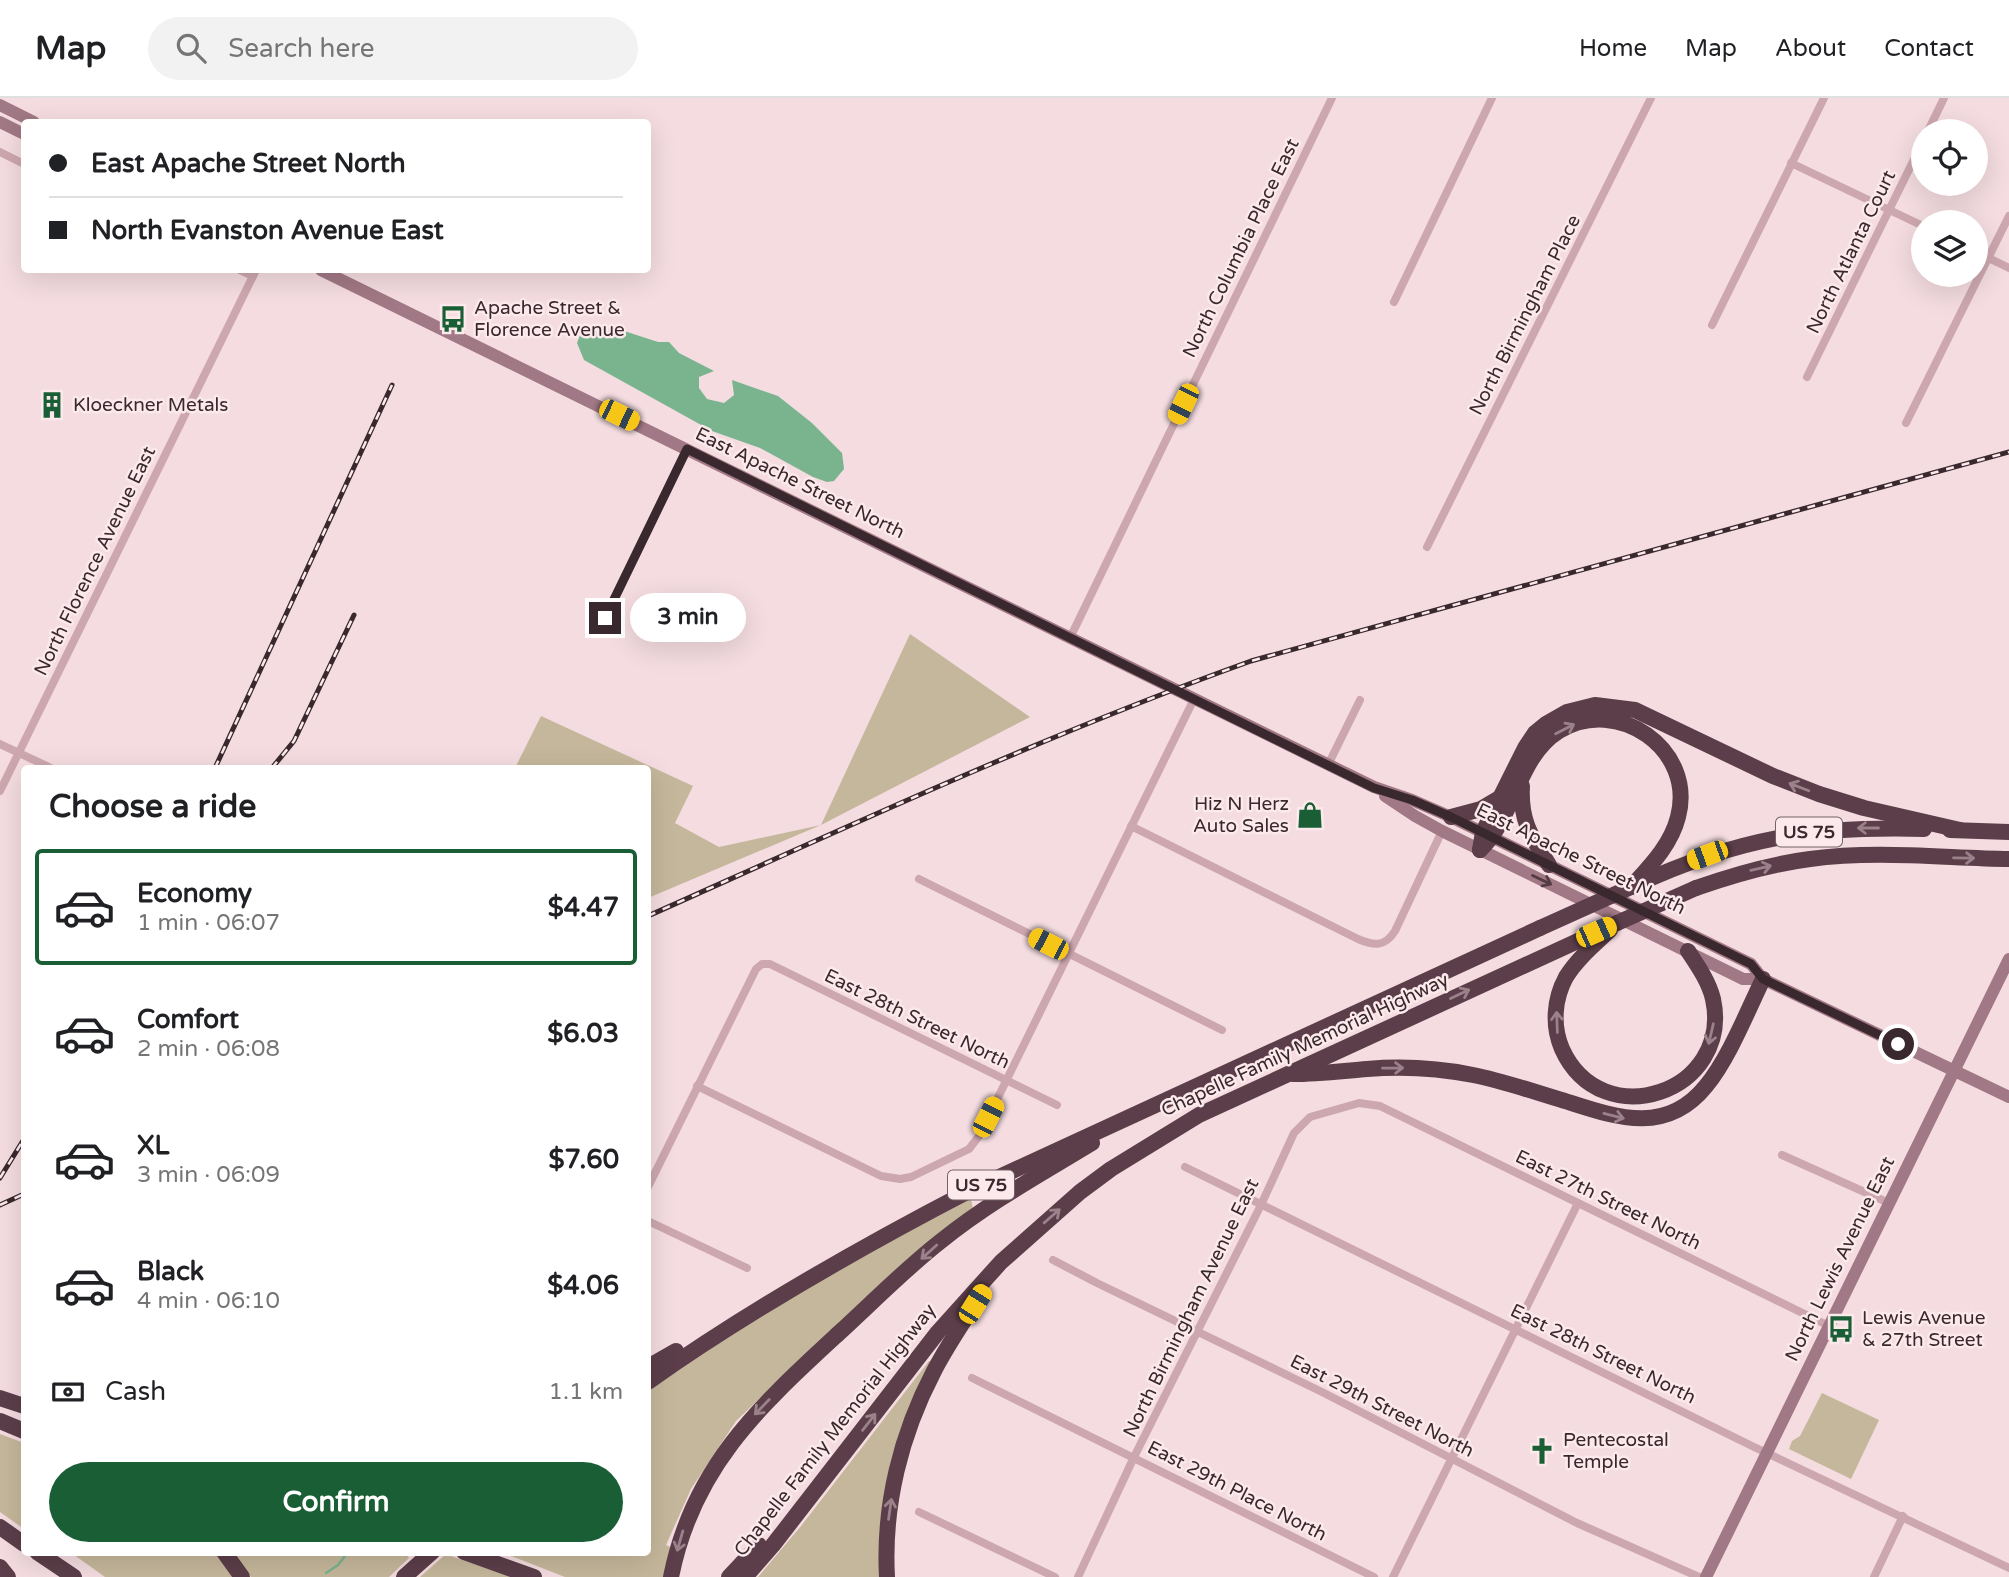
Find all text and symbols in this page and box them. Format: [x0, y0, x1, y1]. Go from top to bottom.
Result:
search box [148, 17, 638, 80]
text: Map [35, 29, 106, 68]
icon: search [172, 29, 210, 67]
text: Search here [228, 33, 374, 64]
text: Home [1579, 34, 1647, 63]
text: Map [1685, 34, 1737, 63]
text: About [1775, 34, 1846, 63]
text: Contact [1884, 34, 1974, 63]
map controls [1911, 119, 1988, 287]
button: locate [1911, 119, 1988, 196]
street label: North Columbia Place East [1178, 135, 1304, 361]
text: East Apache Street North [91, 148, 406, 179]
street label: North Atlanta Court [1802, 167, 1900, 337]
button: layers [1911, 210, 1988, 287]
street label: North Birmingham Place [1465, 211, 1585, 419]
text: North Evanston Avenue East [91, 215, 444, 246]
place label: Apache Street & Florence Avenue [474, 297, 625, 341]
bus stop icon: Apache Street & Florence Avenue [438, 304, 468, 334]
car [1165, 381, 1202, 427]
building icon: Kloeckner Metals [37, 390, 67, 420]
place label: Kloeckner Metals [73, 394, 228, 416]
car [596, 396, 643, 434]
street label: East Apache Street North [692, 423, 908, 543]
street label: North Florence Avenue East [30, 443, 160, 679]
callout: 3 min [630, 594, 745, 642]
route end [589, 602, 621, 634]
text: 3 min [657, 603, 719, 631]
one-way arrow [1554, 722, 1574, 736]
one-way arrow [1788, 779, 1810, 792]
text: Choose a ride [49, 788, 256, 826]
place label: Hiz N Herz Auto Sales [1193, 793, 1289, 837]
street label: East Apache Street North [1473, 799, 1689, 919]
shop icon: Hiz N Herz Auto Sales [1295, 800, 1325, 830]
road number: US 75 [1776, 818, 1842, 846]
one-way arrow [1856, 821, 1879, 835]
car [1684, 838, 1731, 872]
one-way arrow [1953, 851, 1976, 864]
one-way arrow [1749, 861, 1772, 874]
one-way arrow [1531, 873, 1552, 887]
icon: car [53, 876, 116, 939]
text: Economy [137, 878, 252, 909]
text: $4.47 [548, 892, 619, 923]
text: 1 min · 06:07 [137, 909, 280, 937]
car [1573, 914, 1620, 950]
car [1025, 925, 1072, 963]
street label: East 28th Street North [821, 965, 1013, 1073]
street label: Chapelle Family Memorial Highway [1158, 969, 1452, 1121]
one-way arrow [1450, 987, 1471, 1000]
icon: car [53, 1002, 116, 1065]
text: Comfort [137, 1004, 239, 1035]
one-way arrow [1550, 1011, 1563, 1034]
text: $6.03 [547, 1018, 619, 1049]
one-way arrow [1704, 1022, 1718, 1045]
route start [1882, 1028, 1914, 1060]
text: 2 min · 06:08 [137, 1035, 280, 1063]
one-way arrow [1381, 1061, 1404, 1075]
car [970, 1094, 1007, 1140]
one-way arrow [1602, 1110, 1624, 1123]
icon: car [53, 1128, 116, 1191]
text: XL [137, 1130, 169, 1161]
text: $7.60 [549, 1144, 619, 1175]
street label: East 27th Street North [1512, 1146, 1704, 1254]
street label: North Lewis Avenue East [1781, 1153, 1899, 1365]
text: 3 min · 06:09 [137, 1161, 280, 1189]
road number: US 75 [948, 1170, 1014, 1200]
street label: North Birmingham Avenue East [1119, 1175, 1263, 1441]
one-way arrow [1042, 1208, 1060, 1224]
one-way arrow [921, 1243, 938, 1260]
icon: car [53, 1254, 116, 1317]
text: Black [137, 1256, 204, 1287]
text: $4.06 [547, 1270, 619, 1301]
car [955, 1281, 996, 1327]
text: 4 min · 06:10 [137, 1287, 280, 1315]
street label: Chapelle Family Memorial Highway [730, 1299, 940, 1561]
street label: East 28th Street North [1507, 1300, 1699, 1408]
place label: Lewis Avenue & 27th Street [1862, 1307, 1985, 1351]
bus stop icon: Lewis Avenue & 27th Street [1826, 1314, 1856, 1344]
street label: East 29th Street North [1286, 1350, 1478, 1462]
icon: cash [49, 1373, 87, 1411]
text: Cash [105, 1376, 166, 1407]
text: 1.1 km [549, 1378, 623, 1406]
one-way arrow [754, 1398, 771, 1415]
one-way arrow [861, 1413, 876, 1432]
place label: Pentecostal Temple [1563, 1429, 1669, 1473]
street label: East 29th Place North [1144, 1436, 1330, 1546]
church icon: Pentecostal Temple [1527, 1436, 1557, 1466]
button: Confirm [49, 1462, 623, 1542]
one-way arrow [884, 1498, 897, 1521]
one-way arrow [672, 1530, 685, 1552]

